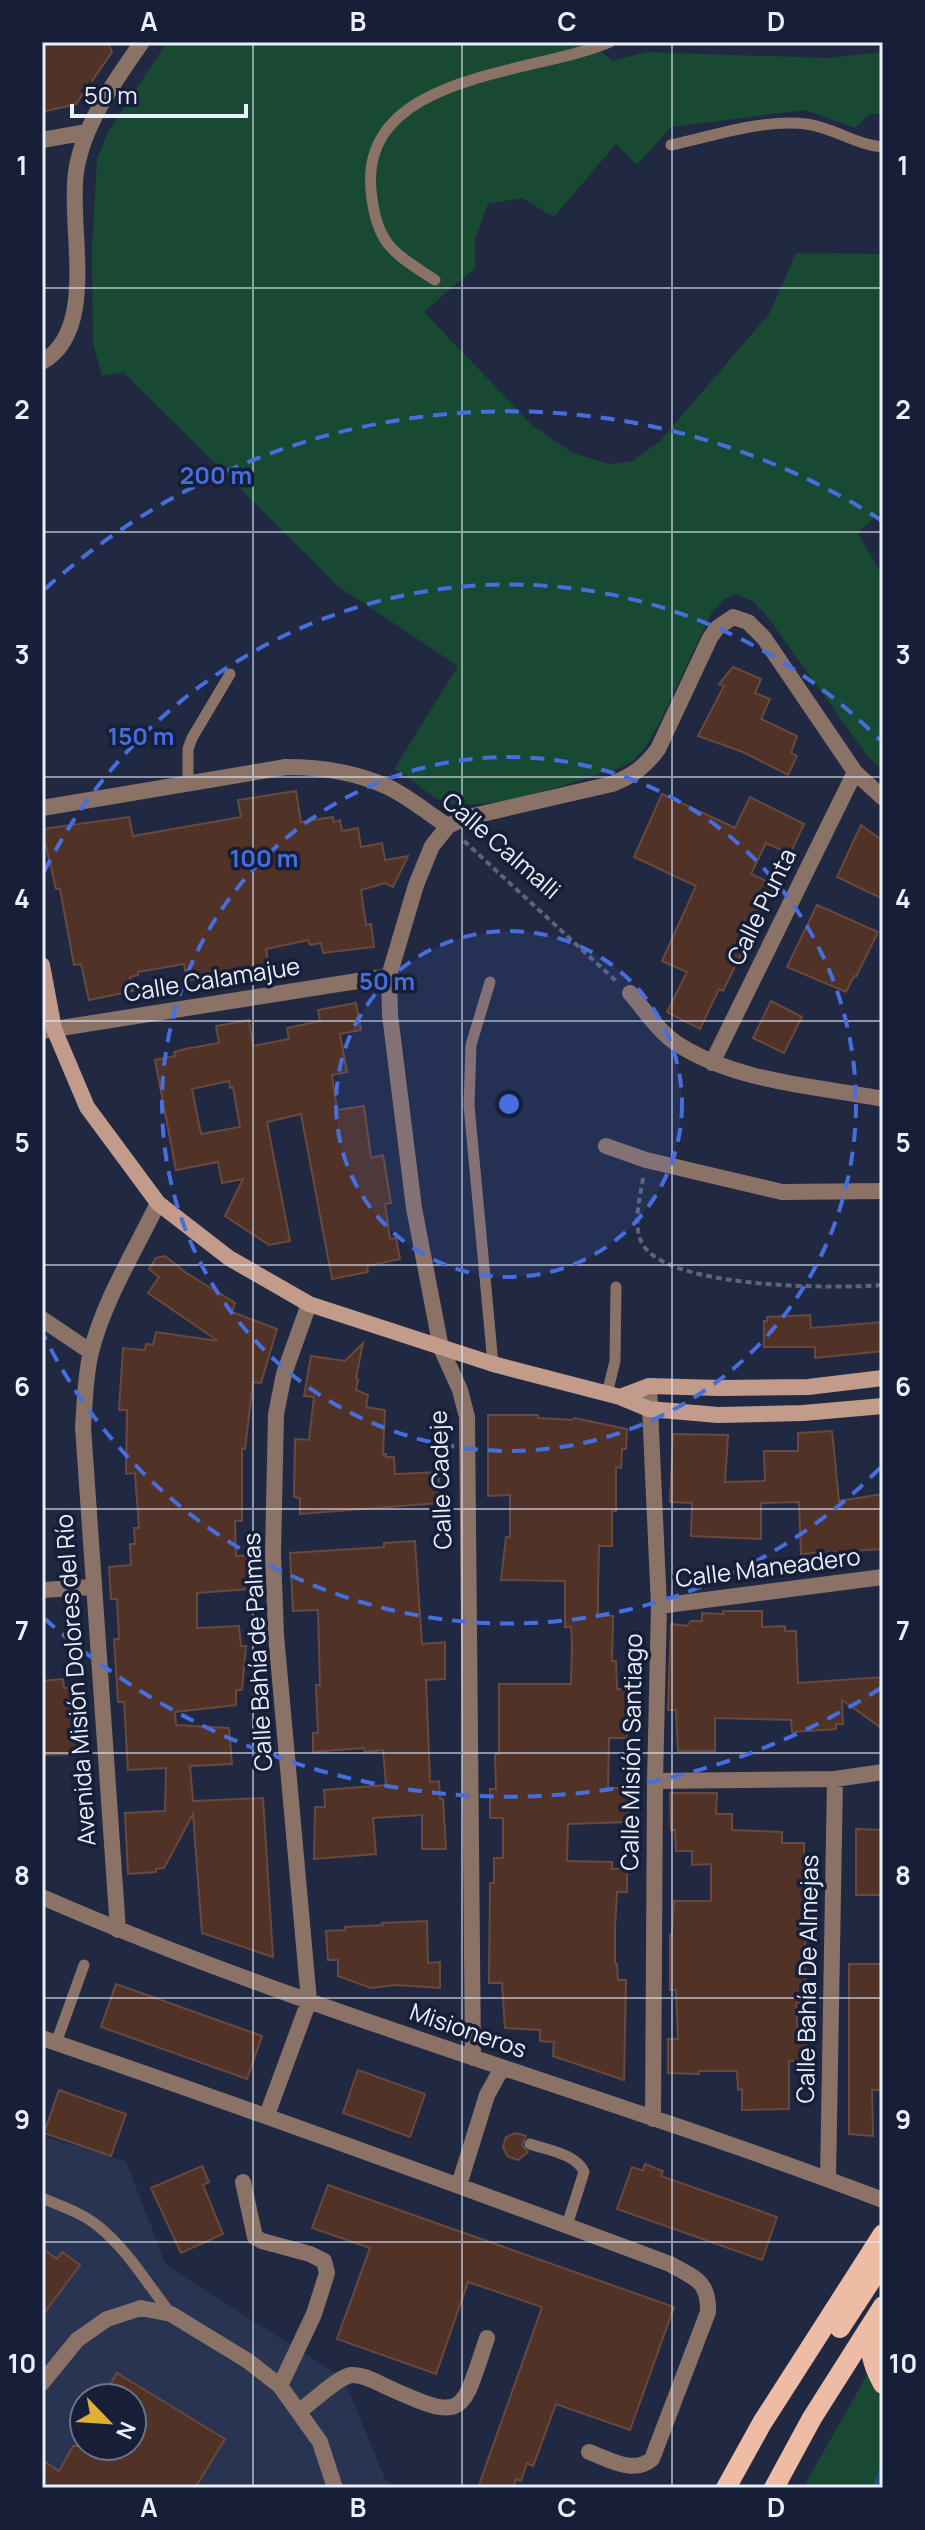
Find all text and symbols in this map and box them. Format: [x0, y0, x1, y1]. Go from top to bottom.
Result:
text: A [140, 3, 158, 39]
text: B [350, 3, 366, 39]
text: C [557, 3, 577, 39]
text: D [767, 3, 785, 39]
scale bar [72, 68, 246, 118]
text: 50 m [84, 78, 138, 111]
text: 1 [16, 147, 28, 183]
text: 1 [897, 147, 909, 183]
text: 2 [14, 391, 30, 427]
text: 2 [895, 391, 911, 427]
text: 200 m [180, 458, 252, 491]
text: 3 [14, 636, 30, 672]
text: 3 [895, 636, 911, 672]
text: 150 m [108, 719, 174, 752]
street label: Calle Calmalli [436, 784, 568, 906]
text: 100 m [230, 841, 298, 874]
street label: Calle Punta [718, 842, 803, 970]
text: 4 [14, 880, 30, 916]
text: 4 [895, 880, 911, 916]
street label: Calle Calamajue [121, 948, 302, 1009]
text: 50 m [359, 964, 415, 997]
centre of rings [495, 1090, 523, 1118]
text: 5 [14, 1124, 30, 1160]
text: 5 [895, 1124, 911, 1160]
text: 6 [14, 1368, 30, 1404]
text: 6 [895, 1368, 911, 1404]
street label: Calle Cadeje [421, 1410, 458, 1550]
street label: Avenida Misión Dolores del Río [46, 1513, 103, 1847]
street label: Calle Bahía de Palmas [234, 1532, 279, 1772]
street label: Calle Maneadero [673, 1539, 862, 1594]
text: 7 [15, 1612, 29, 1648]
text: 7 [896, 1612, 910, 1648]
street label: Calle Misión Santiago [612, 1633, 649, 1871]
street label: Calle Bahía De Almejas [788, 1854, 825, 2104]
text: 8 [14, 1857, 30, 1893]
text: 8 [895, 1857, 911, 1893]
street label: Misioneros [406, 1994, 531, 2065]
text: 9 [14, 2101, 30, 2137]
text: 9 [895, 2101, 911, 2137]
text: 10 [8, 2345, 36, 2381]
text: 10 [889, 2345, 917, 2381]
north arrow [68, 2382, 148, 2462]
text: N [109, 2417, 143, 2444]
text: A [140, 2489, 158, 2525]
text: B [350, 2489, 366, 2525]
text: C [557, 2489, 577, 2525]
text: D [767, 2489, 785, 2525]

